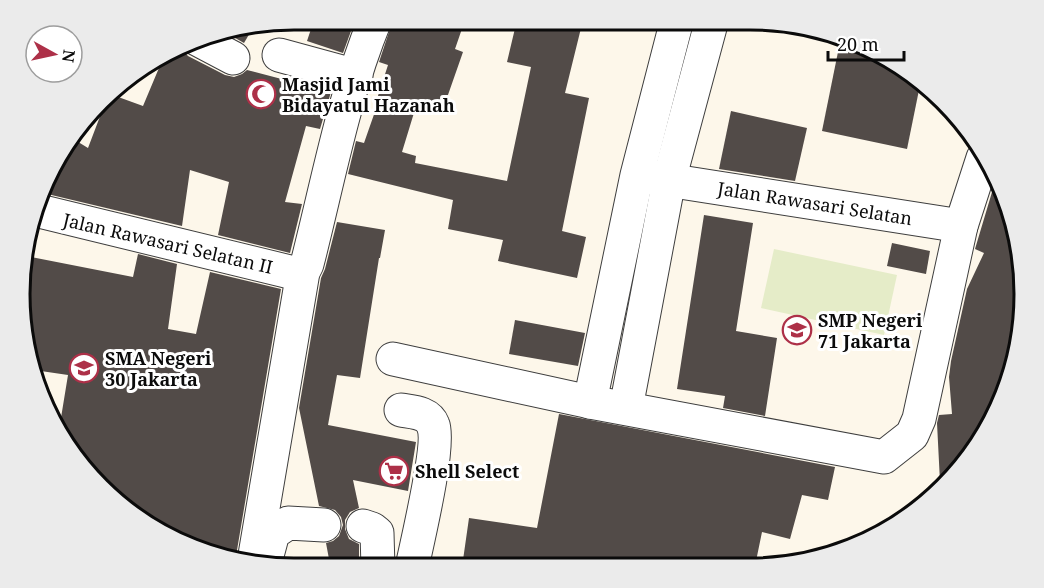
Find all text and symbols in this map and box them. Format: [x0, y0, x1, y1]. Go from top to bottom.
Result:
north arrow [24, 24, 84, 84]
scale bar [828, 24, 904, 62]
text: 20 m [837, 32, 879, 56]
text: N [57, 48, 81, 64]
place label: Masjid Jami Bidayatul Hazanah [282, 72, 455, 117]
mosque icon: Masjid Jami Bidayatul Hazanah [245, 78, 277, 110]
street label: Jalan Rawasari Selatan [715, 176, 914, 230]
street label: Jalan Rawasari Selatan II [60, 207, 275, 279]
place label: SMP Negeri 71 Jakarta [818, 308, 923, 353]
school or university icon: SMP Negeri 71 Jakarta [781, 314, 813, 346]
place label: SMA Negeri 30 Jakarta [105, 346, 212, 391]
school or university icon: SMA Negeri 30 Jakarta [68, 352, 100, 384]
supermarket icon: Shell Select [378, 455, 410, 487]
place label: Shell Select [415, 459, 519, 483]

